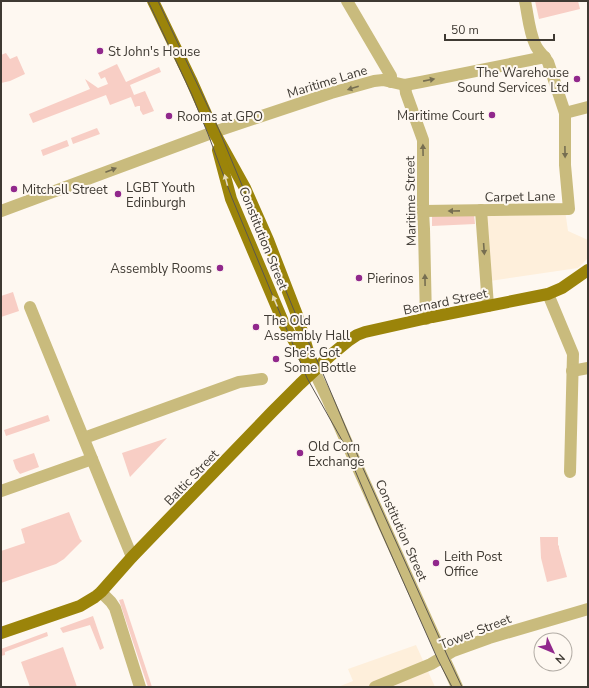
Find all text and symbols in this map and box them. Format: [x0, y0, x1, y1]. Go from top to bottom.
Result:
scale bar [445, 16, 554, 42]
text: 50 m [451, 22, 479, 38]
place label: St John's House [108, 43, 200, 61]
marker: St John's House [95, 46, 105, 56]
street label: Maritime Lane [285, 61, 370, 103]
place label: The Warehouse Sound Services Ltd [457, 64, 569, 97]
marker: The Warehouse Sound Services Ltd [572, 74, 582, 84]
one-way arrow [423, 77, 435, 83]
one-way arrow [347, 85, 359, 91]
place label: Maritime Court [397, 107, 484, 125]
place label: Rooms at GPO [177, 108, 263, 126]
marker: Maritime Court [487, 110, 497, 120]
marker: Rooms at GPO [164, 111, 174, 121]
one-way arrow [420, 143, 426, 156]
one-way arrow [562, 146, 568, 159]
street label: Maritime Street [401, 155, 421, 246]
one-way arrow [105, 167, 117, 173]
one-way arrow [223, 174, 229, 186]
place label: LGBT Youth Edinburgh [126, 179, 195, 212]
place label: Mitchell Street [22, 181, 108, 199]
marker: Mitchell Street [9, 184, 19, 194]
street label: Constitution Street [234, 184, 292, 293]
street label: Carpet Lane [485, 187, 556, 207]
marker: LGBT Youth Edinburgh [113, 189, 123, 199]
one-way arrow [447, 208, 460, 214]
one-way arrow [480, 243, 487, 255]
place label: Assembly Rooms [110, 260, 212, 278]
marker: Assembly Rooms [215, 263, 225, 273]
place label: Pierinos [367, 270, 414, 288]
marker: Pierinos [354, 273, 364, 283]
one-way arrow [422, 273, 428, 286]
street label: Bernard Street [401, 284, 489, 320]
one-way arrow [271, 294, 277, 306]
place label: The Old Assembly Hall [264, 312, 350, 345]
marker: The Old Assembly Hall [251, 322, 261, 332]
place label: She's Got Some Bottle [284, 344, 356, 377]
marker: She's Got Some Bottle [271, 354, 281, 364]
place label: Old Corn Exchange [308, 438, 365, 471]
street label: Baltic Street [160, 445, 223, 510]
marker: Old Corn Exchange [295, 448, 305, 458]
street label: Constitution Street [371, 477, 432, 584]
place label: Leith Post Office [444, 548, 503, 581]
marker: Leith Post Office [431, 558, 441, 568]
street label: Tower Street [437, 610, 514, 654]
north arrow [533, 632, 573, 672]
text: N [552, 650, 568, 667]

